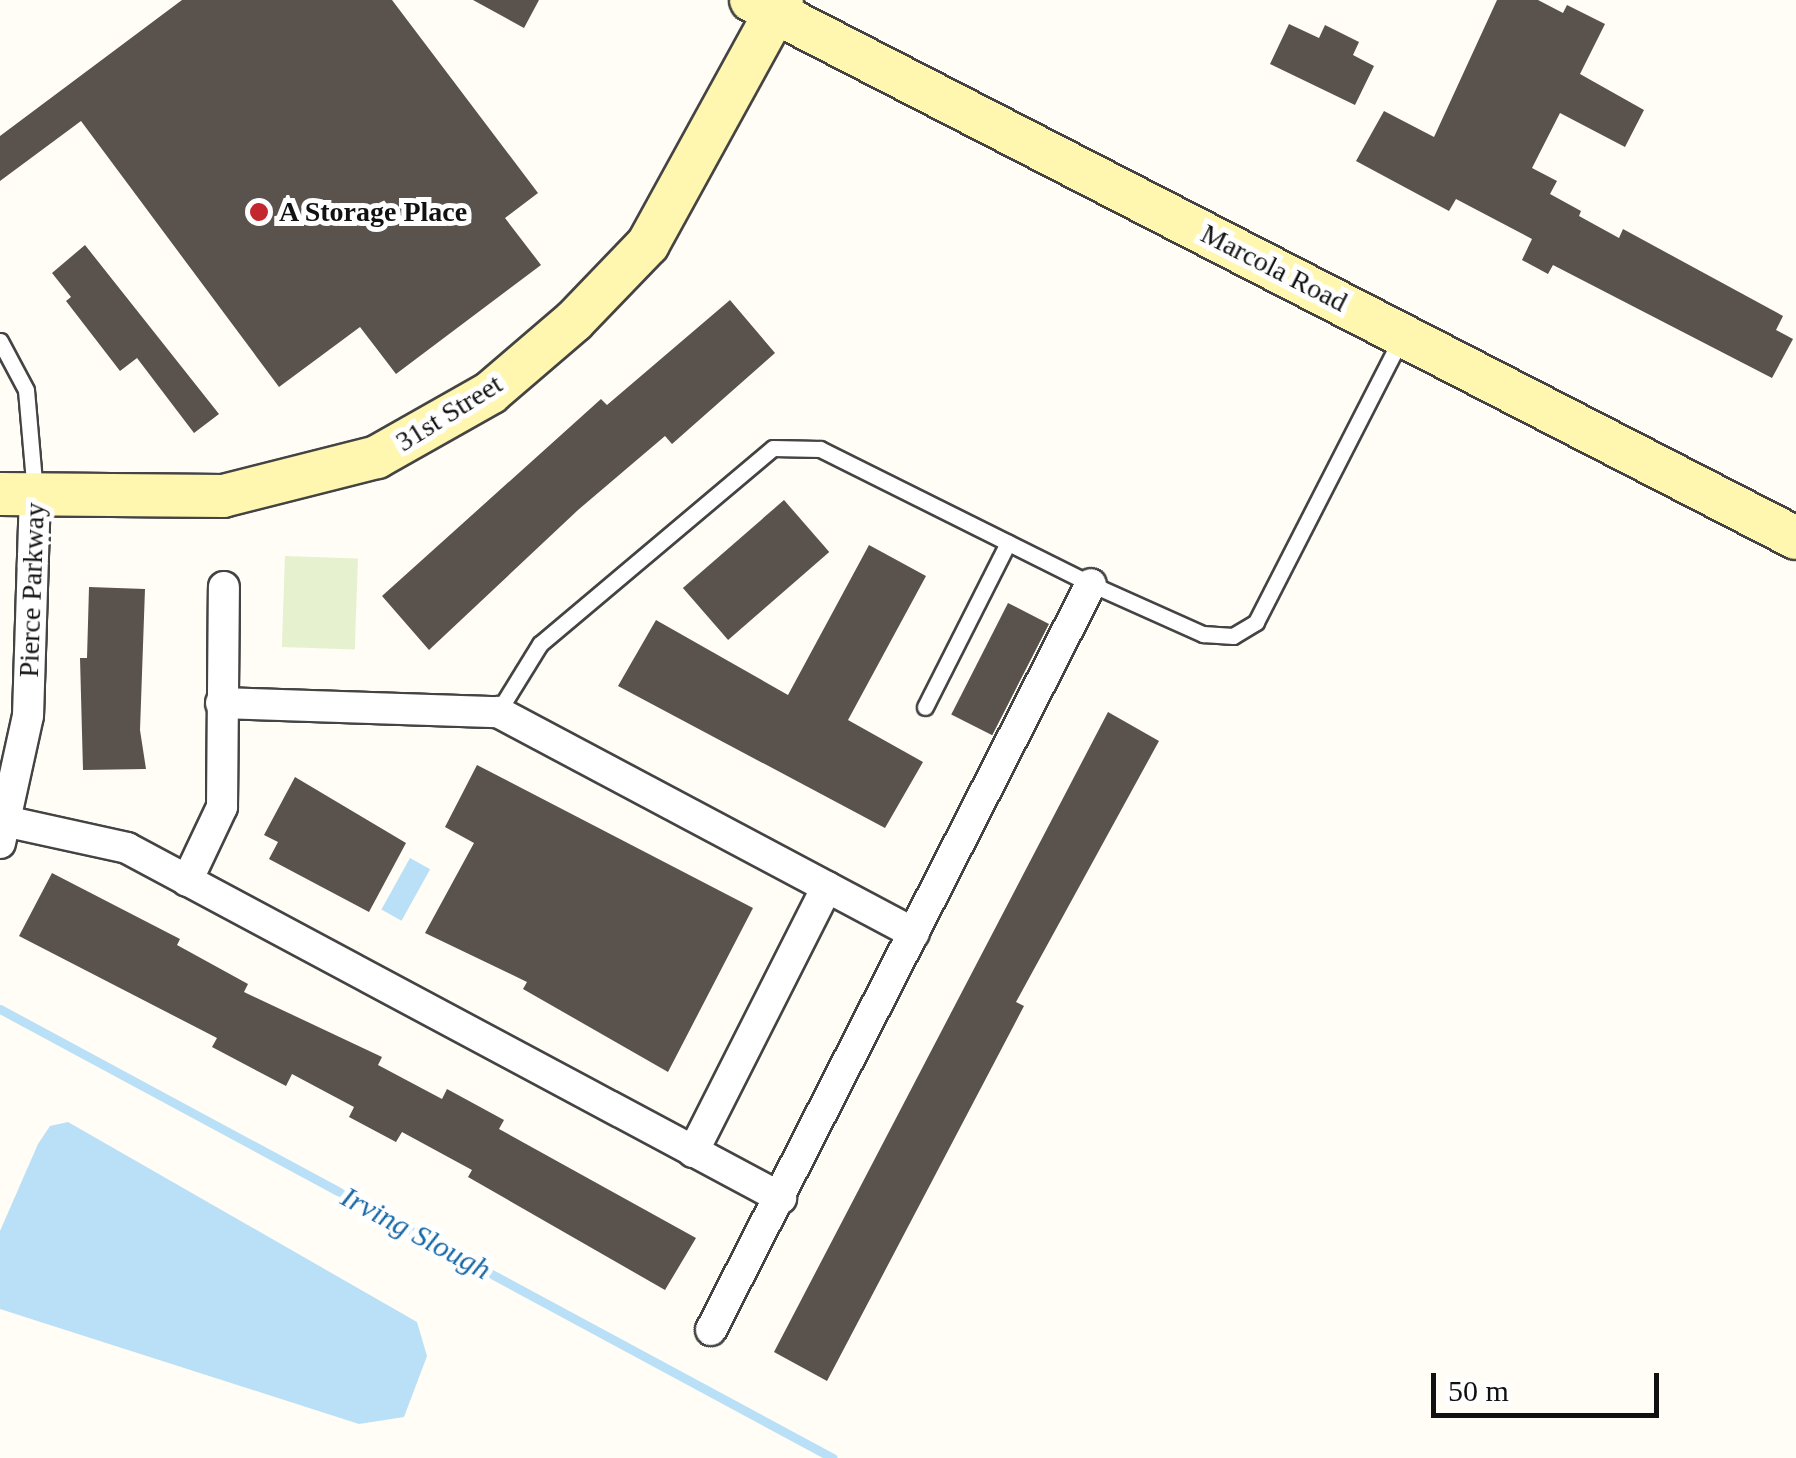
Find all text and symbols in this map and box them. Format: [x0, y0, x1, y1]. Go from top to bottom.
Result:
place label: A Storage Place [279, 195, 469, 229]
marker: A Storage Place [248, 201, 270, 223]
street label: Marcola Road [1195, 217, 1353, 319]
street label: 31st Street [390, 367, 508, 459]
street label: Pierce Parkway [12, 502, 52, 678]
water label: Irving Slough [335, 1179, 497, 1287]
scale bar [1436, 1353, 1664, 1415]
text: 50 m [1448, 1374, 1509, 1407]

